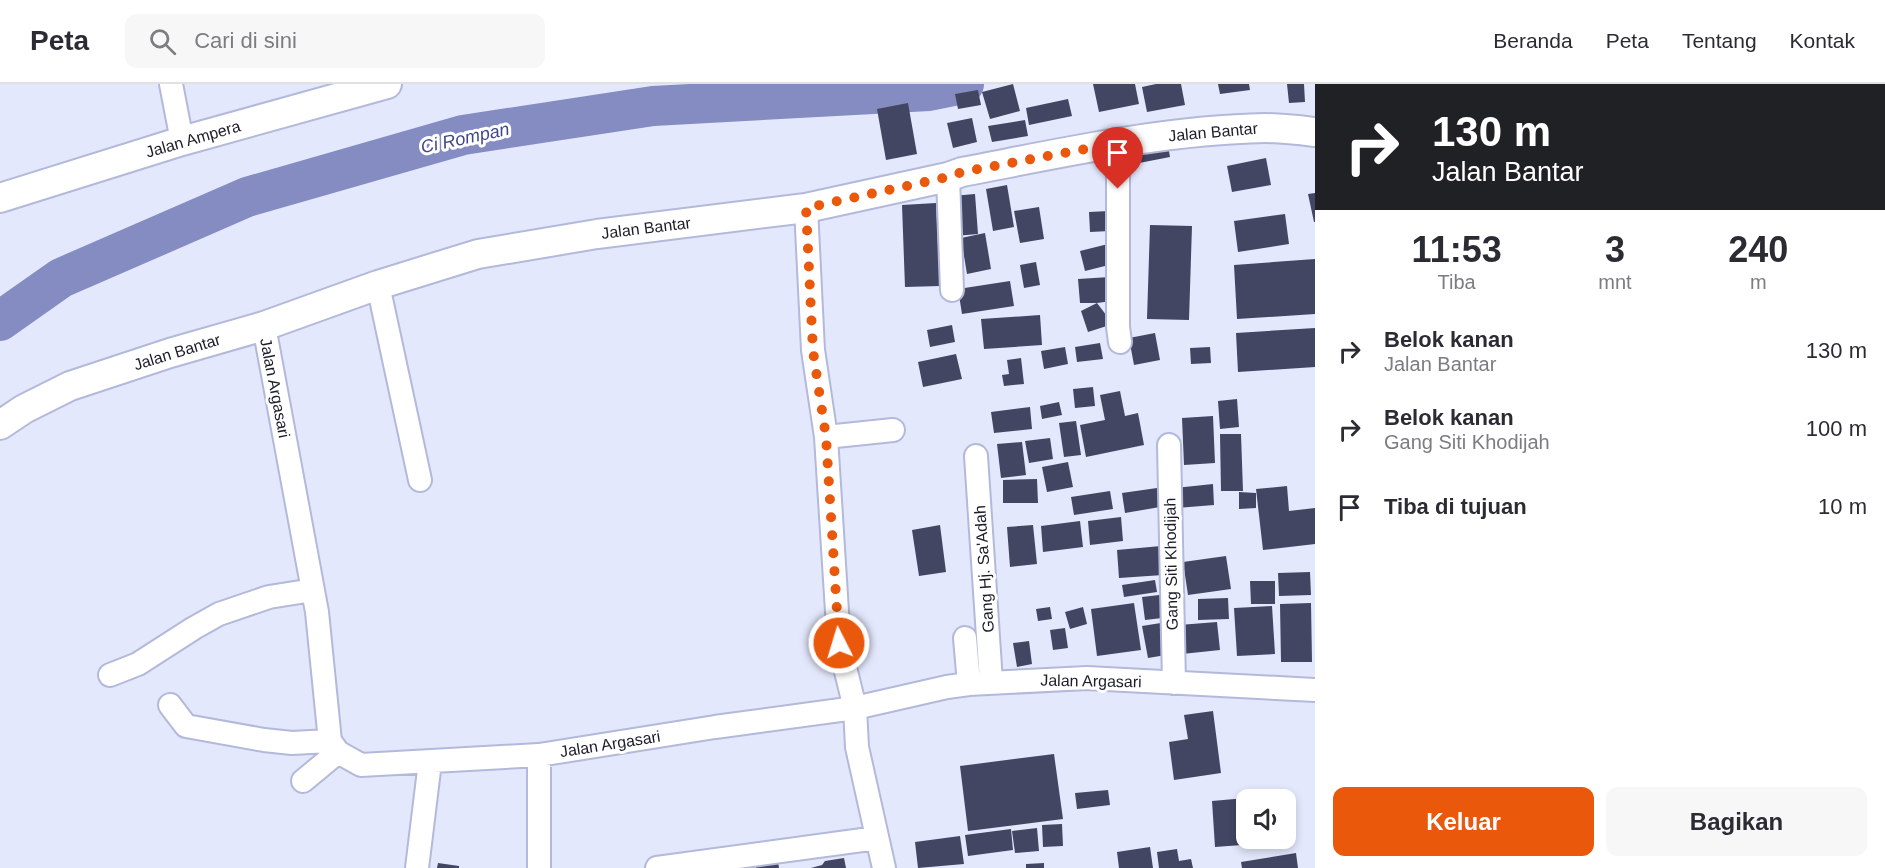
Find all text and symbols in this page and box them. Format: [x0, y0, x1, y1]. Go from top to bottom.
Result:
search box [125, 14, 545, 68]
text: Peta [30, 25, 89, 56]
icon: search [146, 25, 179, 58]
text: Cari di sini [194, 28, 297, 53]
text: Beranda [1493, 29, 1573, 52]
text: Peta [1606, 29, 1649, 52]
text: Tentang [1682, 29, 1757, 52]
text: Kontak [1790, 29, 1855, 52]
icon: right [1333, 108, 1411, 186]
text: 130 m [1432, 108, 1551, 155]
street label: Jalan Ampera [144, 117, 242, 161]
water label: Ci Rompan [419, 119, 511, 157]
street label: Jalan Bantar [1168, 120, 1259, 144]
pin [1092, 127, 1143, 189]
icon: arrive [1101, 136, 1134, 169]
text: Jalan Bantar [1432, 157, 1584, 187]
street label: Jalan Bantar [600, 214, 692, 242]
text: 11:53 [1412, 229, 1502, 270]
text: 3 [1605, 229, 1625, 270]
text: 240 [1728, 229, 1788, 270]
text: Tiba [1438, 271, 1476, 293]
text: mnt [1598, 271, 1632, 293]
text: m [1750, 271, 1767, 293]
text: Belok kanan [1384, 327, 1514, 352]
street label: Jalan Bantar [132, 331, 223, 373]
icon: right [1333, 335, 1366, 368]
street label: Jalan Argasari [257, 337, 293, 439]
text: 130 m [1806, 338, 1867, 363]
text: Jalan Bantar [1384, 353, 1496, 375]
text: Belok kanan [1384, 405, 1514, 430]
icon: right [1333, 413, 1366, 446]
text: 100 m [1806, 416, 1867, 441]
text: Gang Siti Khodijah [1384, 431, 1550, 453]
icon: arrive [1333, 491, 1366, 524]
text: Tiba di tujuan [1384, 494, 1527, 519]
text: 10 m [1818, 494, 1867, 519]
street label: Gang Siti Khodijah [1161, 498, 1181, 630]
street label: Gang Hj. Sa'Adah [971, 505, 997, 633]
position arrow [807, 611, 871, 675]
street label: Jalan Argasari [1040, 672, 1142, 690]
street label: Jalan Argasari [559, 728, 661, 760]
button: Keluar [1333, 787, 1594, 856]
button: Bagikan [1606, 787, 1867, 856]
map controls [1236, 789, 1296, 849]
button: sound [1236, 789, 1296, 849]

